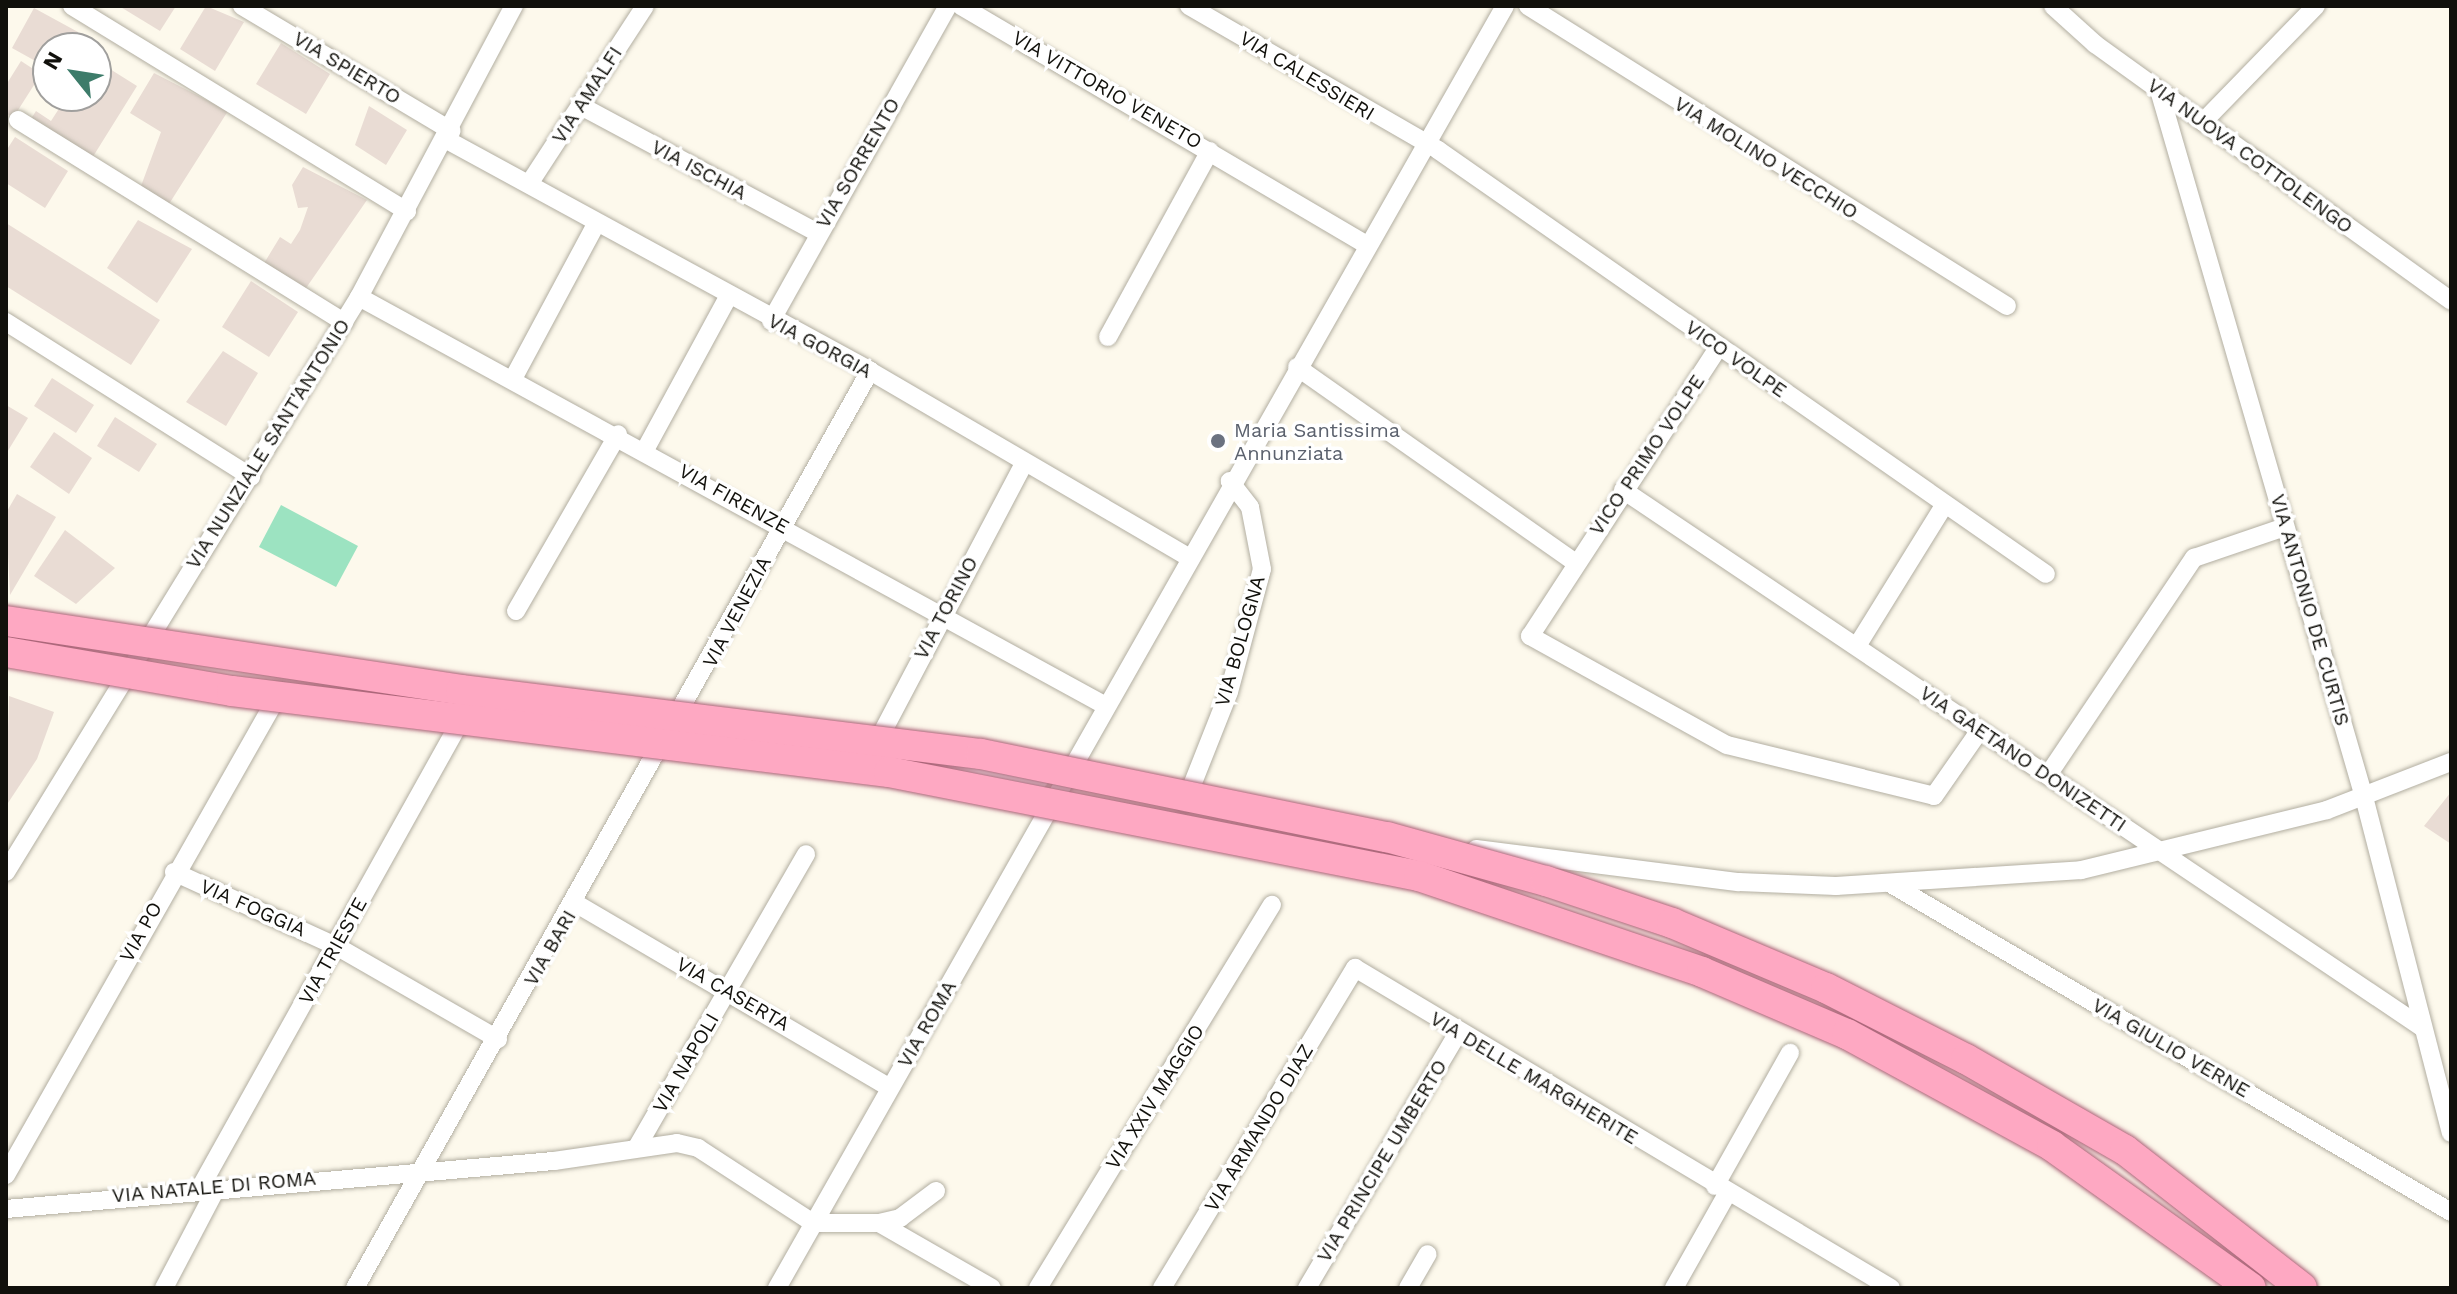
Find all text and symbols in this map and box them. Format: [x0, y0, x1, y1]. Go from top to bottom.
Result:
street label: VIA VITTORIO VENETO [1007, 25, 1207, 155]
street label: VIA SPIERTO [288, 26, 406, 110]
street label: VIA CALESSIERI [1235, 26, 1379, 126]
north arrow [32, 32, 112, 112]
street label: VIA AMALFI [546, 41, 628, 149]
text: N [38, 47, 67, 74]
street label: VIA NUOVA COTTOLENGO [2142, 73, 2358, 239]
street label: VIA MOLINO VECCHIO [1669, 91, 1863, 225]
street label: VIA SORRENTO [811, 93, 905, 233]
street label: VIA ISCHIA [647, 135, 751, 205]
street label: VIA GORGIA [764, 308, 876, 384]
street label: VIA NUNZIALE SANT'ANTONIO [181, 314, 355, 574]
street label: VICO VOLPE [1680, 315, 1792, 403]
street label: VICO PRIMO VOLPE [1584, 370, 1710, 540]
place label: Maria Santissima Annunziata [1234, 418, 1401, 465]
marker: Maria Santissima Annunziata [1209, 432, 1227, 450]
street label: VIA FIRENZE [674, 459, 794, 539]
street label: VIA ANTONIO DE CURTIS [2265, 491, 2355, 729]
street label: VIA VENEZIA [697, 552, 777, 672]
street label: VIA TORINO [909, 552, 983, 664]
street label: VIA BOLOGNA [1210, 572, 1270, 710]
street label: VIA GAETANO DONIZETTI [1915, 681, 2131, 837]
street label: VIA FOGGIA [196, 874, 310, 942]
street label: VIA TRIESTE [293, 893, 373, 1009]
street label: VIA PO [114, 897, 168, 967]
street label: VIA BARI [519, 906, 581, 990]
street label: VIA CASERTA [672, 952, 794, 1036]
street label: VIA ROMA [892, 976, 962, 1072]
street label: VIA GIULIO VERNE [2087, 993, 2255, 1103]
street label: VIA DELLE MARGHERITE [1425, 1006, 1643, 1150]
street label: VIA NAPOLI [648, 1009, 724, 1117]
street label: VIA XXIV MAGGIO [1100, 1019, 1210, 1175]
street label: VIA ARMANDO DIAZ [1199, 1039, 1319, 1217]
street label: VIA PRINCIPE UMBERTO [1312, 1055, 1452, 1267]
street label: VIA NATALE DI ROMA [111, 1166, 317, 1208]

